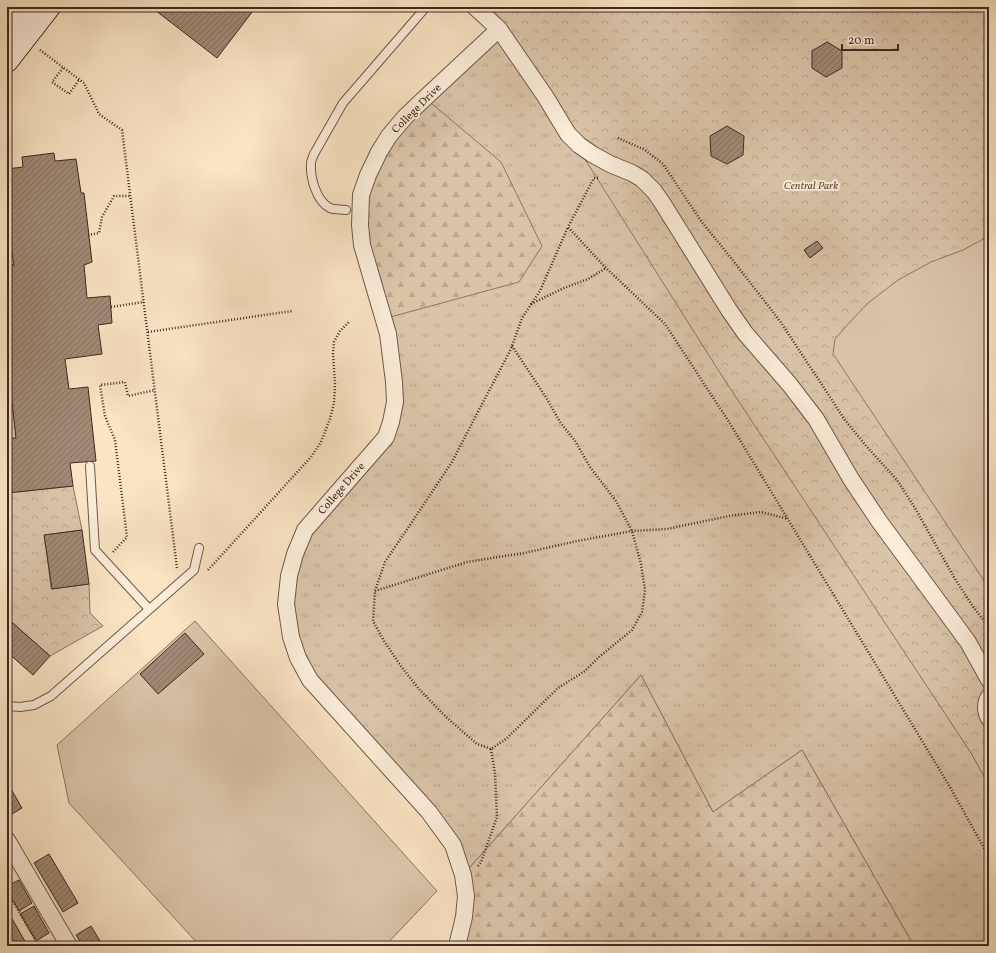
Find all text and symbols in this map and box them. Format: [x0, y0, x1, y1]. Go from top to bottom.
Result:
scale bar [842, 26, 898, 52]
text: 20 m [848, 33, 875, 49]
street label: College Drive [389, 81, 445, 137]
park label: Central Park [784, 179, 838, 194]
street label: College Drive [315, 460, 369, 518]

